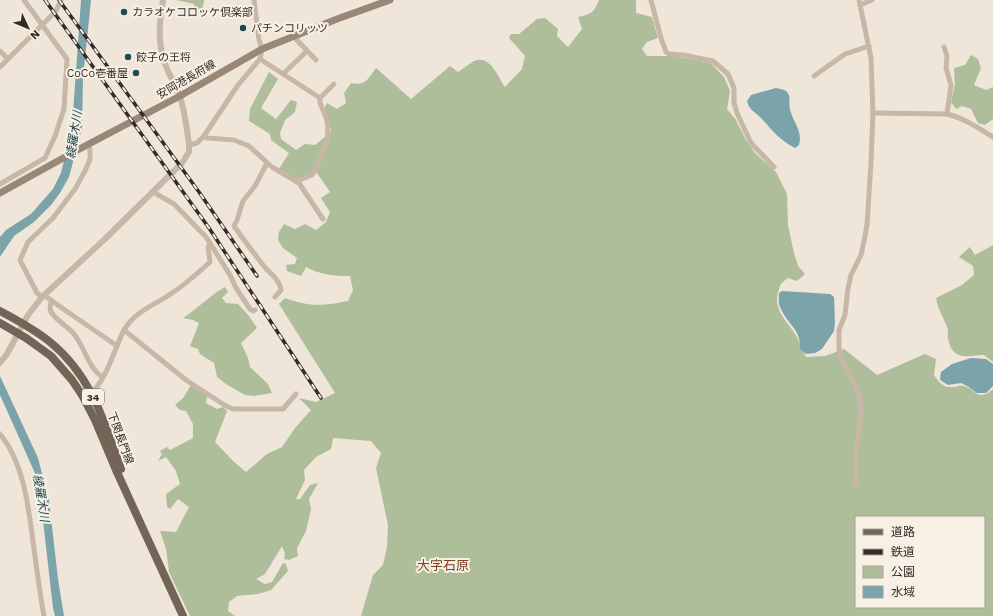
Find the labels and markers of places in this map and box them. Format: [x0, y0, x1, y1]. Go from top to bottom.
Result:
place label: カラオケコロッケ倶楽部 [132, 6, 253, 19]
marker: カラオケコロッケ倶楽部 [119, 7, 129, 17]
place label: パチンコリッツ [251, 22, 328, 35]
marker: パチンコリッツ [238, 23, 248, 33]
place label: 餃子の王将 [136, 51, 191, 64]
marker: 餃子の王将 [123, 52, 133, 62]
place label: CoCo壱番屋 [67, 67, 128, 80]
marker: CoCo壱番屋 [131, 68, 141, 78]

